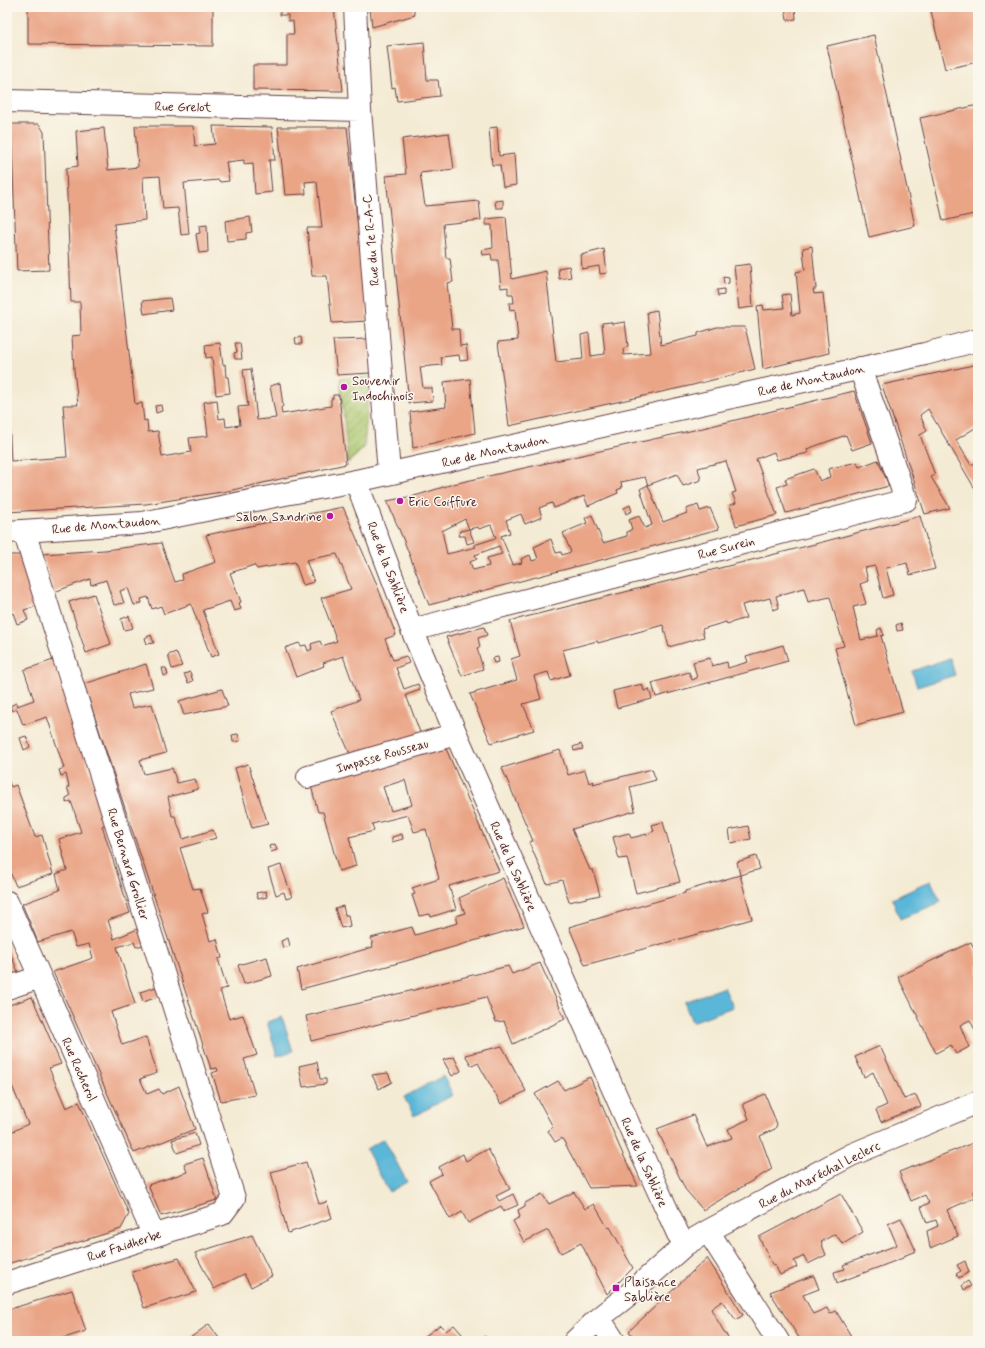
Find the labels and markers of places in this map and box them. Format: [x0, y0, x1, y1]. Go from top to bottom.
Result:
place label: Souvenir Indochinois [352, 373, 414, 405]
marker: Souvenir Indochinois [339, 382, 349, 392]
place label: Eric Coiffure [408, 494, 477, 511]
marker: Eric Coiffure [395, 496, 405, 506]
place label: Salon Sandrine [236, 509, 322, 526]
marker: Salon Sandrine [325, 511, 335, 521]
place label: Plaisance Sablière [624, 1274, 676, 1306]
marker: Plaisance Sablière [611, 1283, 621, 1293]

